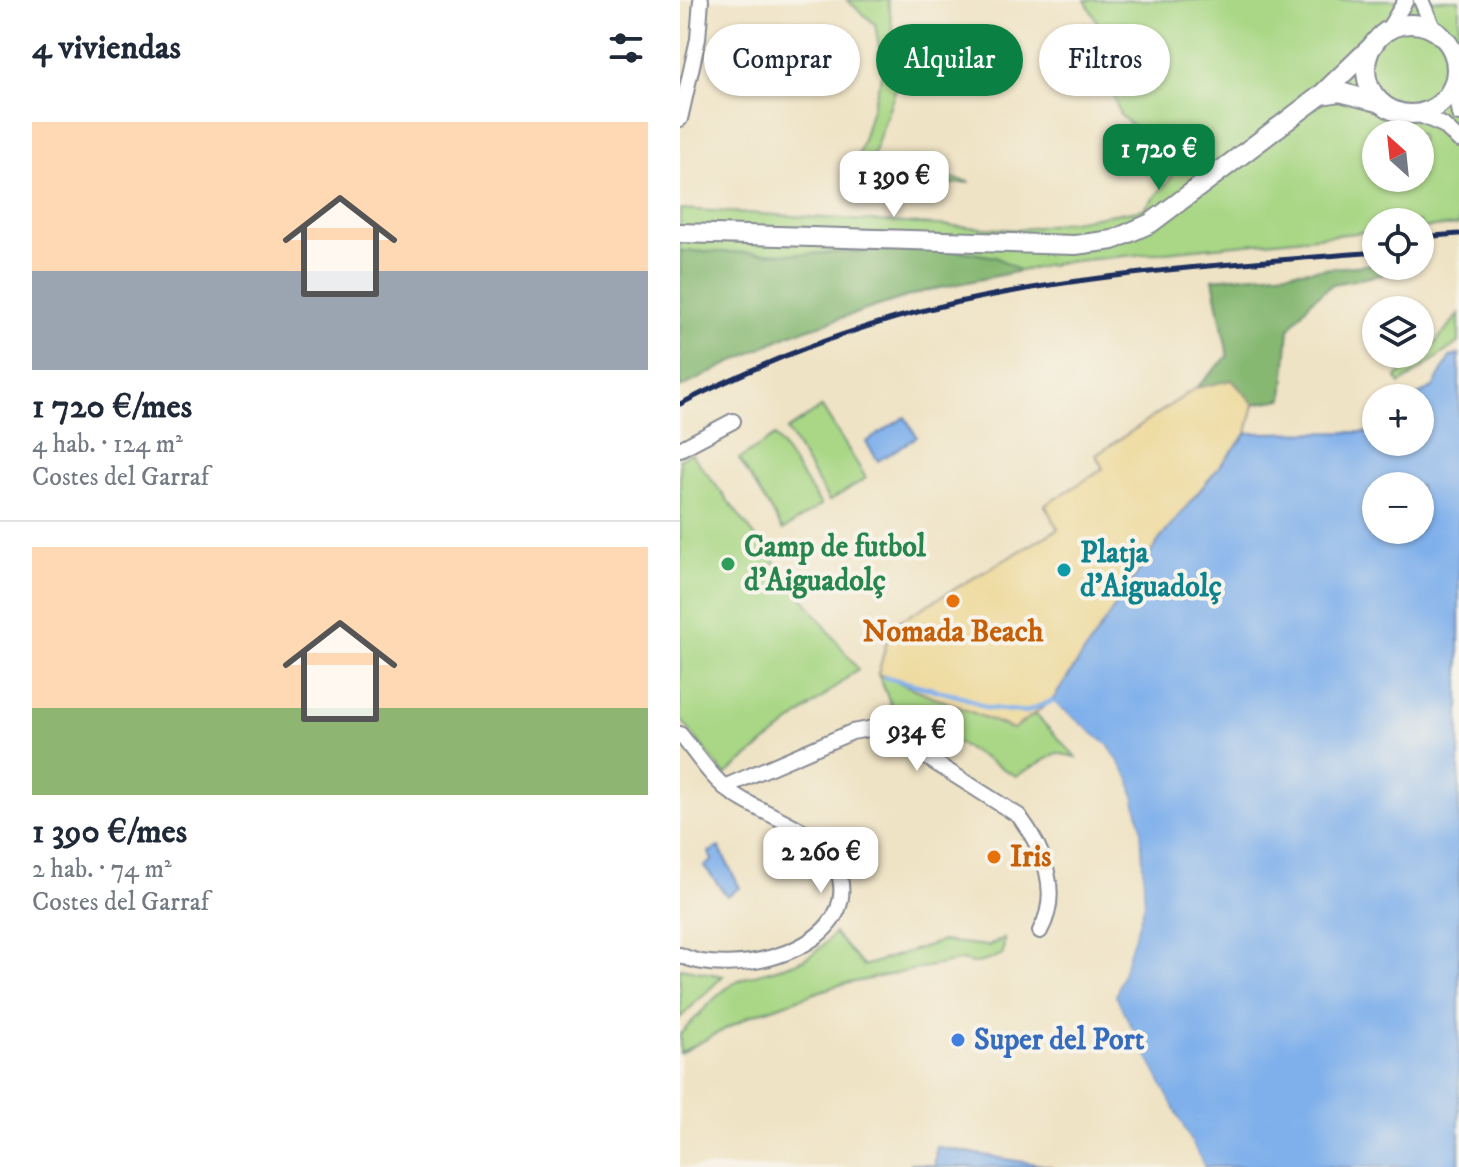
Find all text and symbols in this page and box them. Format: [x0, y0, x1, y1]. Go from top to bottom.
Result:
chip: Comprar [704, 24, 860, 96]
chip: Alquilar [876, 24, 1023, 96]
chip: Filtros [1039, 24, 1170, 96]
icon: filters [604, 26, 648, 70]
text: 4 viviendas [32, 27, 181, 69]
north arrow [1362, 120, 1434, 192]
map controls [1362, 120, 1434, 544]
pin: 1 720 € [1085, 124, 1233, 192]
text: 1 720 € [1121, 133, 1197, 166]
pin: 1 390 € [820, 151, 968, 219]
text: 1 390 € [858, 160, 930, 193]
icon: home [268, 174, 412, 318]
button: locate [1362, 208, 1434, 280]
button: layers [1362, 296, 1434, 368]
button: + [1362, 384, 1434, 456]
text: 1 720 €/mes [32, 386, 192, 428]
text: 4 hab. · 124 m² [32, 428, 183, 461]
text: Costes del Garraf [32, 461, 209, 494]
button: − [1362, 472, 1434, 544]
place label: Camp de futbol d'Aiguadolç [744, 529, 927, 600]
place label: Platja d'Aiguadolç [1080, 535, 1222, 606]
marker: Camp de futbol d'Aiguadolç [719, 555, 737, 573]
marker: Platja d'Aiguadolç [1055, 561, 1073, 579]
marker: Nomada Beach [944, 592, 962, 610]
icon: home [268, 599, 412, 743]
place label: Nomada Beach [863, 614, 1044, 651]
pin: 934 € [861, 705, 973, 773]
text: 934 € [888, 714, 946, 747]
text: 1 390 €/mes [32, 811, 187, 853]
pin: 2 260 € [747, 827, 895, 895]
text: 2 260 € [781, 836, 861, 869]
place label: Iris [1010, 839, 1051, 876]
marker: Iris [985, 848, 1003, 866]
text: 2 hab. · 74 m² [32, 853, 172, 886]
text: Costes del Garraf [32, 886, 209, 919]
place label: Super del Port [974, 1022, 1145, 1059]
marker: Super del Port [949, 1031, 967, 1049]

